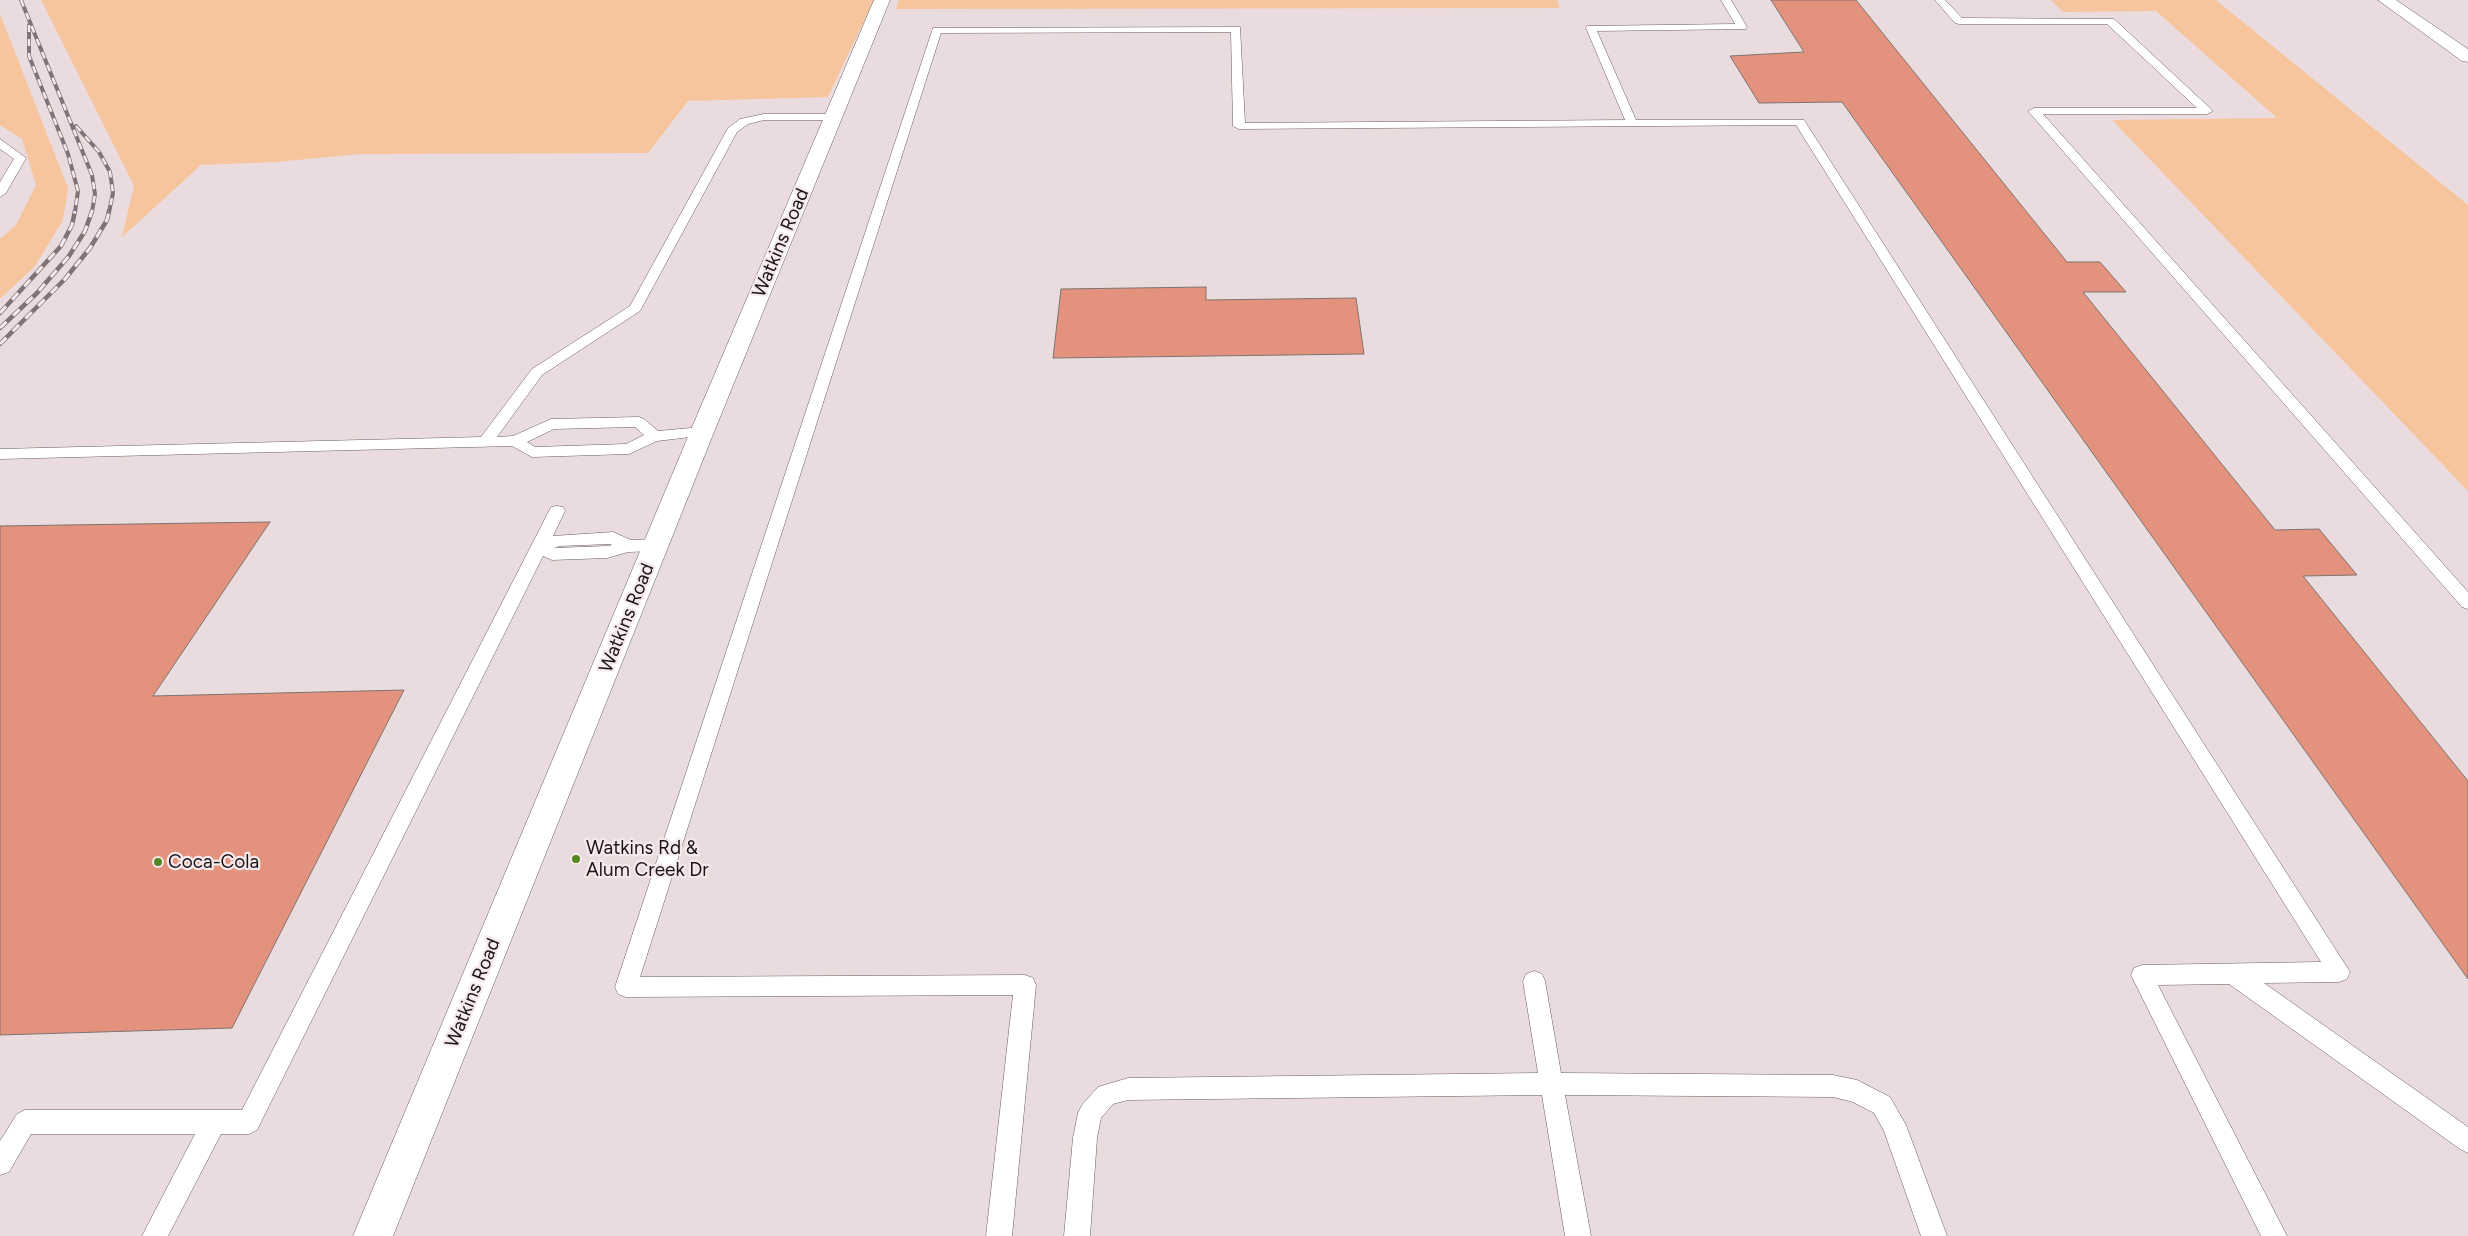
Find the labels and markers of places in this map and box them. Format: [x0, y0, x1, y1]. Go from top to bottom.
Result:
place label: Watkins Rd & Alum Creek Dr [586, 837, 709, 881]
place label: Coca-Cola [168, 851, 259, 873]
marker: Watkins Rd & Alum Creek Dr [570, 853, 582, 865]
marker: Coca-Cola [152, 856, 164, 868]

